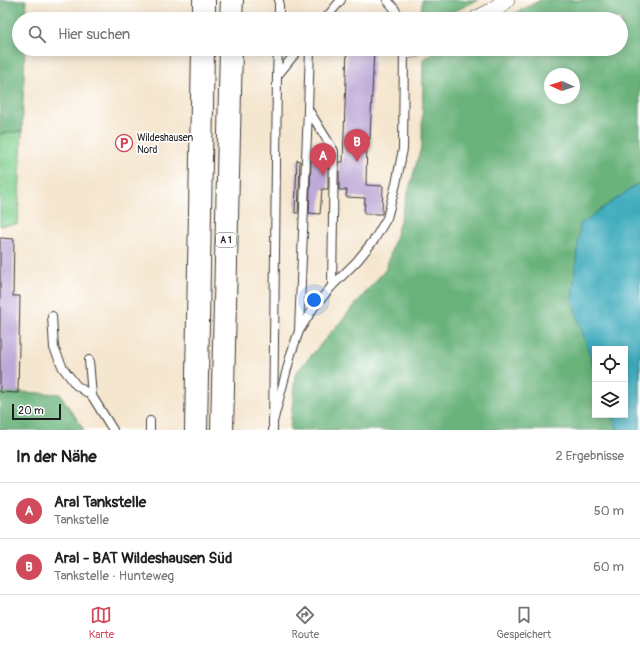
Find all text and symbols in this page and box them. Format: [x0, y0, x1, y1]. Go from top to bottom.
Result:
search box [12, 12, 628, 56]
icon: search [26, 23, 48, 45]
text: Hier suchen [58, 25, 130, 44]
north arrow [544, 68, 580, 104]
pin: B [344, 129, 370, 162]
place label: Wildeshausen Nord [137, 132, 193, 156]
parking icon: Wildeshausen Nord [114, 133, 134, 153]
pin: A [310, 143, 336, 176]
road number: A 1 [216, 233, 236, 247]
your location [304, 290, 324, 310]
map controls [592, 346, 628, 418]
button: locate [592, 346, 628, 382]
button: layers [592, 382, 628, 418]
scale bar [12, 402, 61, 421]
text: 20 m [18, 404, 44, 417]
text: In der Nähe [16, 446, 97, 467]
text: 2 Ergebnisse [555, 448, 624, 464]
text: Aral Tankstelle [54, 493, 146, 512]
text: A [25, 503, 33, 519]
text: 50 m [594, 503, 624, 519]
text: Tankstelle [54, 512, 109, 528]
text: Aral - BAT Wildeshausen Süd [54, 549, 232, 568]
text: B [25, 559, 33, 575]
text: 60 m [593, 559, 624, 575]
text: Tankstelle · Hunteweg [54, 568, 174, 584]
tab: Karte [89, 604, 114, 641]
tab: Route [292, 604, 319, 641]
tab: Gespeichert [497, 604, 551, 641]

